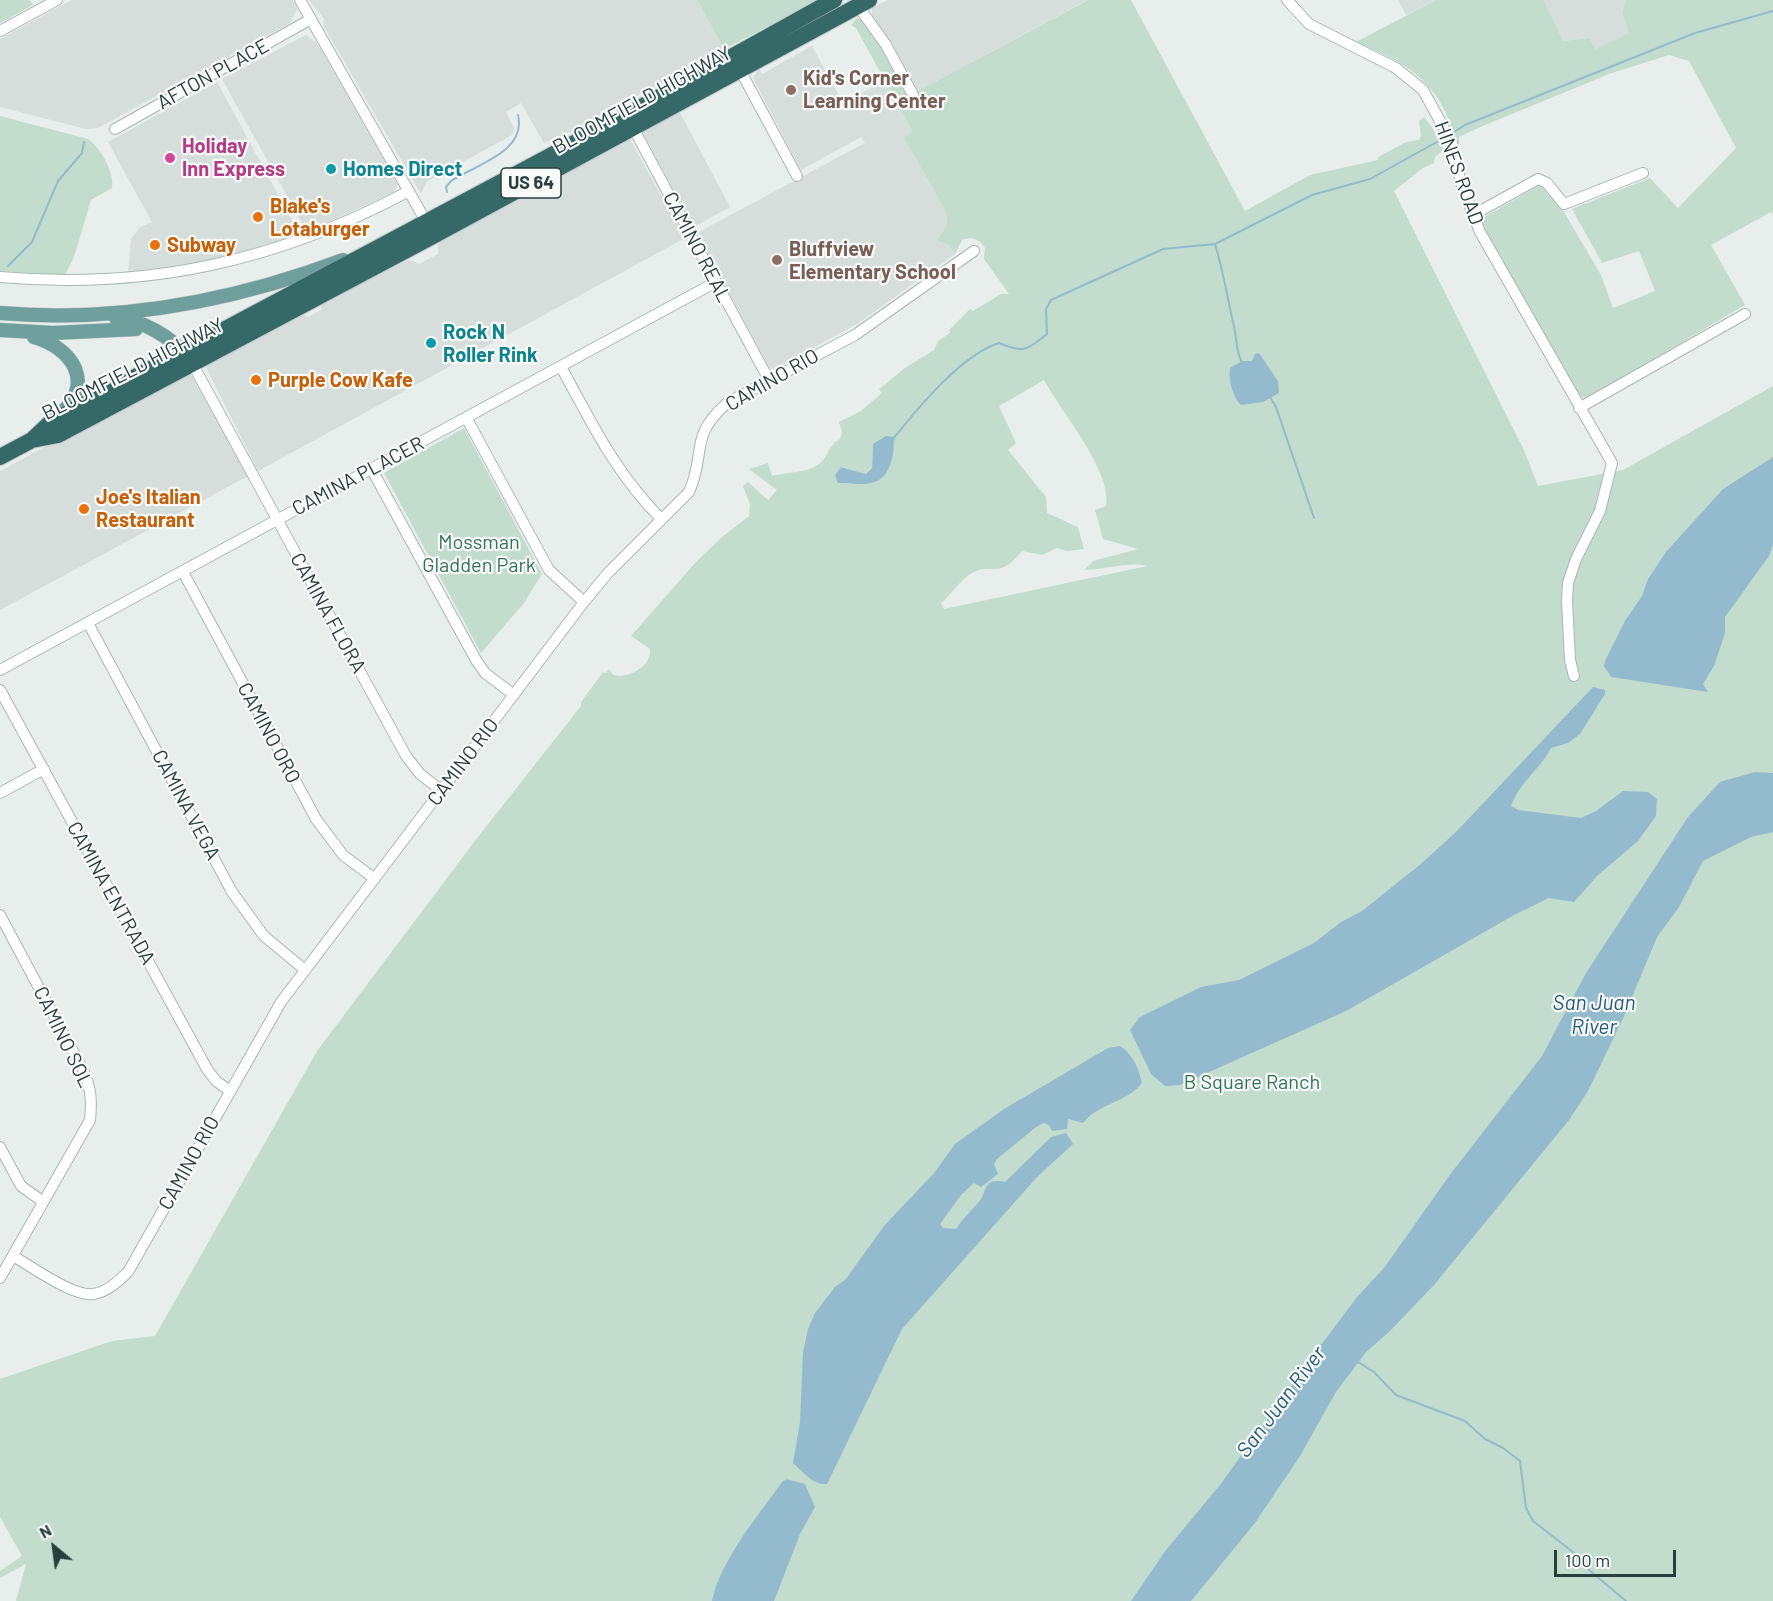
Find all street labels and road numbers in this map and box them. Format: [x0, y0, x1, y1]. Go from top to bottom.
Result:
street label: AFTON PLACE [153, 33, 273, 115]
street label: BLOOMFIELD HIGHWAY [548, 41, 736, 159]
street label: HINES ROAD [1429, 118, 1489, 228]
road number: US 64 [501, 168, 561, 198]
street label: CAMINO REAL [658, 188, 736, 306]
street label: BLOOMFIELD HIGHWAY [38, 313, 228, 425]
street label: CAMINO RIO [721, 344, 823, 416]
street label: CAMINA PLACER [288, 431, 428, 521]
street label: CAMINA FLORA [285, 549, 371, 677]
street label: CAMINO ORO [232, 678, 306, 788]
street label: CAMINO RIO [422, 713, 504, 811]
street label: CAMINA VEGA [147, 746, 225, 864]
street label: CAMINA ENTRADA [62, 817, 160, 969]
street label: CAMINO SOL [28, 983, 98, 1091]
street label: CAMINO RIO [153, 1112, 225, 1214]

